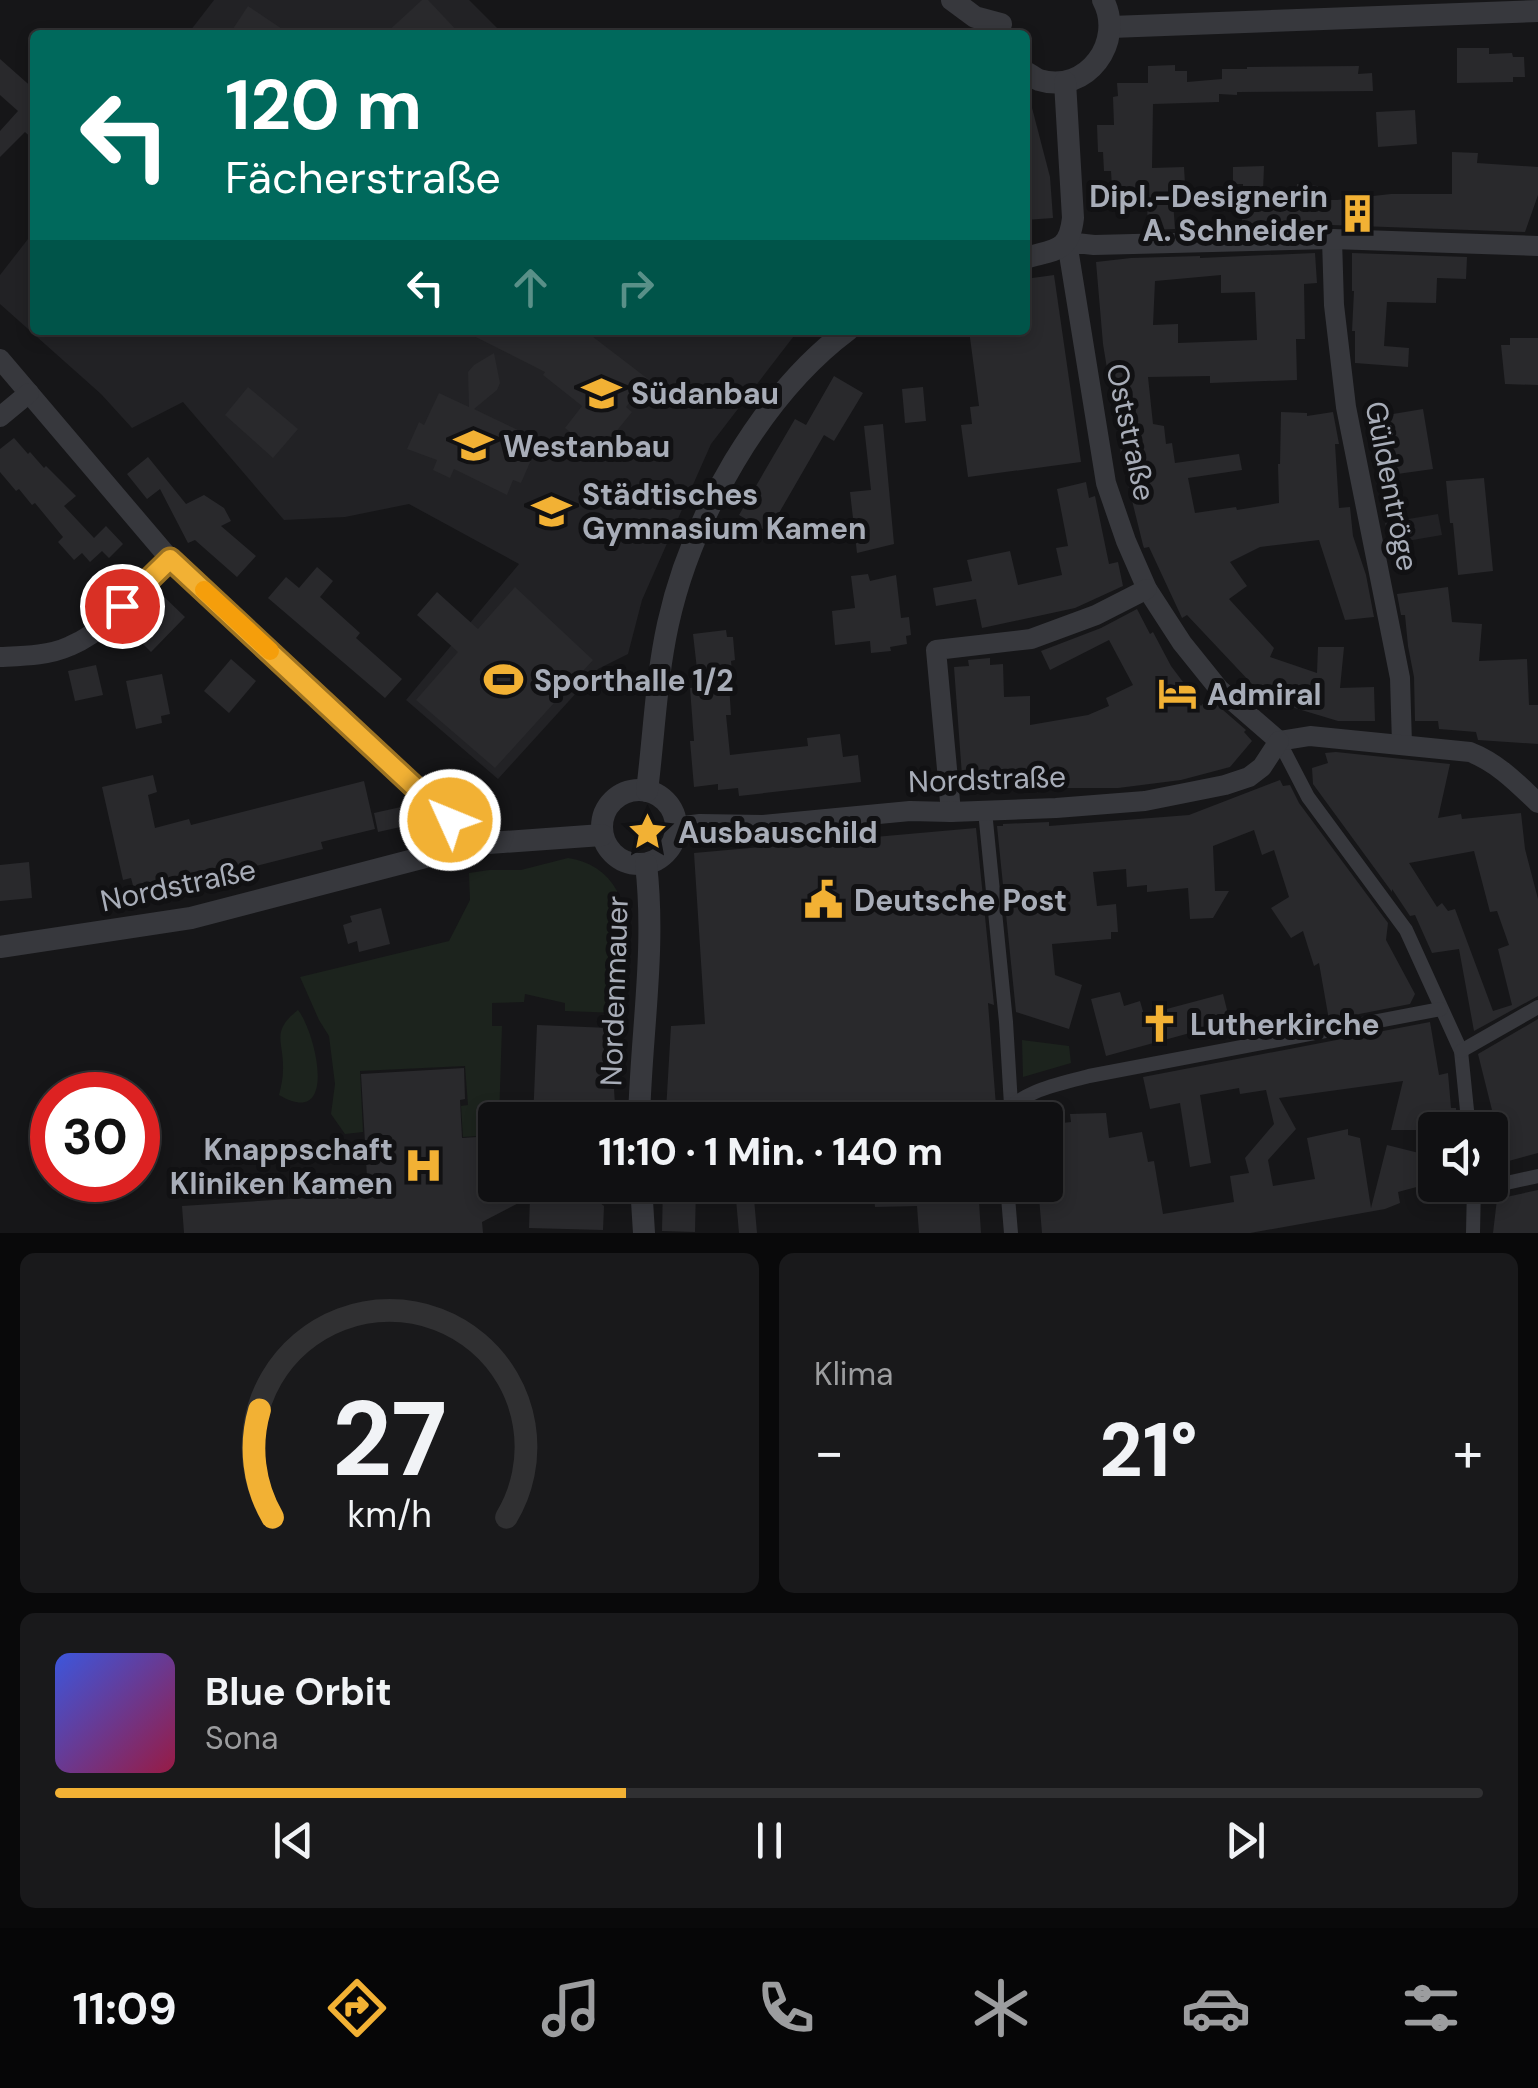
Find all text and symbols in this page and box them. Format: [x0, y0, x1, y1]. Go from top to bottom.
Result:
text: 120 m [225, 60, 422, 151]
icon: left [60, 70, 190, 200]
text: Fächerstraße [225, 148, 501, 207]
place label: Dipl.-Designerin A. Schneider [1089, 177, 1328, 250]
building icon: Dipl.-Designerin A. Schneider [1337, 192, 1379, 234]
icon: left [398, 260, 453, 315]
icon: ahead [503, 260, 558, 315]
icon: right [608, 260, 663, 315]
street label: Oststraße [1097, 360, 1165, 504]
school or university icon: Südanbau [580, 372, 622, 414]
place label: Südanbau [631, 374, 779, 413]
street label: Güldentröge [1356, 398, 1428, 574]
school or university icon: Westanbau [452, 425, 494, 467]
place label: Westanbau [503, 427, 670, 466]
place label: Städtisches Gymnasium Kamen [582, 475, 867, 548]
school or university icon: Städtisches Gymnasium Kamen [531, 490, 573, 532]
pin [80, 564, 165, 649]
icon: arrive [95, 579, 150, 634]
sports icon: Sporthalle 1/2 [483, 659, 525, 701]
place label: Sporthalle 1/2 [534, 661, 734, 700]
hotel icon: Admiral [1156, 673, 1198, 715]
place label: Admiral [1207, 675, 1322, 714]
street label: Nordstraße [907, 757, 1067, 801]
position arrow [398, 768, 502, 872]
place icon: Ausbauschild [627, 811, 669, 853]
place label: Ausbauschild [678, 813, 878, 852]
street label: Nordstraße [97, 850, 259, 920]
public building icon: Deutsche Post [803, 879, 845, 921]
place label: Deutsche Post [854, 881, 1067, 920]
street label: Nordenmauer [591, 895, 637, 1087]
church icon: Lutherkirche [1139, 1003, 1181, 1045]
place label: Lutherkirche [1190, 1005, 1379, 1044]
speed limit sign: 30 [30, 1072, 160, 1202]
map controls [1418, 1112, 1508, 1202]
button: sound [1418, 1112, 1508, 1202]
text: 11:10 · 1 Min. · 140 m [598, 1127, 943, 1177]
place label: Knappschaft Kliniken Kamen [170, 1130, 393, 1203]
hospital icon: Knappschaft Kliniken Kamen [402, 1145, 444, 1187]
text: Klima [814, 1353, 893, 1395]
text: 27 [332, 1372, 447, 1507]
text: 21° [1099, 1402, 1198, 1499]
text: − [814, 1416, 844, 1488]
text: + [1453, 1416, 1483, 1488]
text: km/h [347, 1492, 432, 1538]
text: Blue Orbit [205, 1667, 392, 1717]
text: Sona [205, 1717, 278, 1759]
icon: previous [266, 1813, 321, 1868]
icon: pause [742, 1813, 797, 1868]
icon: next [1218, 1813, 1273, 1868]
icon: directions [322, 1973, 392, 2043]
icon: music [536, 1973, 606, 2043]
icon: phone [751, 1973, 821, 2043]
icon: climate [966, 1973, 1036, 2043]
icon: car [1181, 1973, 1251, 2043]
icon: filters [1396, 1973, 1466, 2043]
text: 11:09 [72, 1979, 177, 2038]

